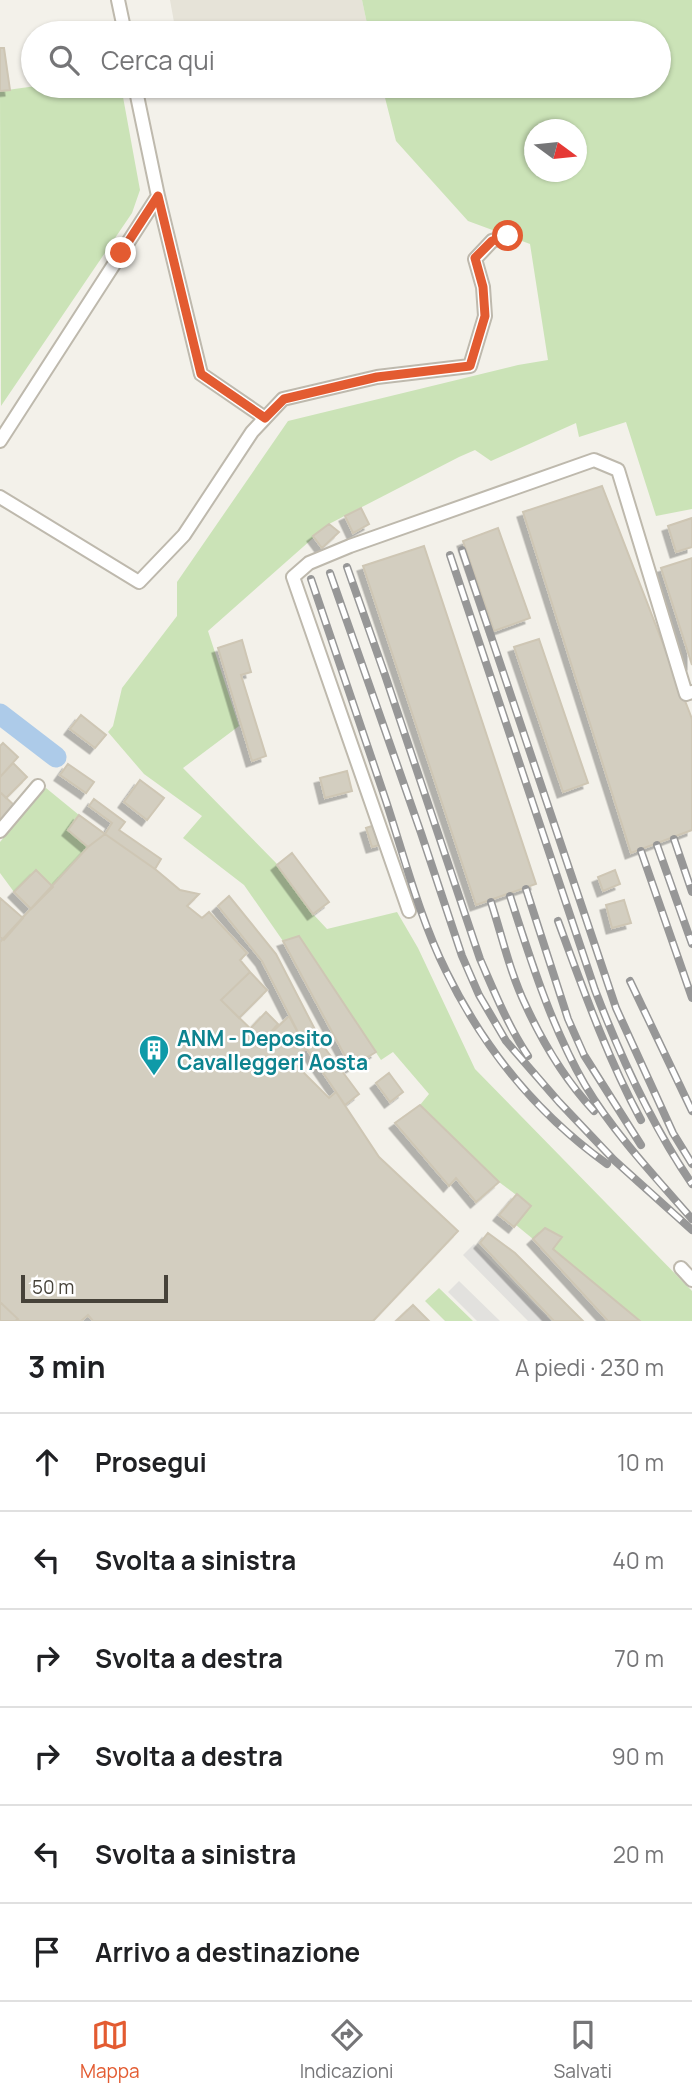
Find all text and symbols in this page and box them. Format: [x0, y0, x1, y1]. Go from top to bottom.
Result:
search box [21, 21, 671, 98]
icon: search [45, 41, 83, 79]
text: Cerca qui [101, 42, 215, 78]
north arrow [524, 119, 587, 182]
route start [492, 220, 523, 251]
route end [105, 237, 136, 268]
place label: ANM - Deposito Cavalleggeri Aosta [177, 1024, 368, 1076]
building icon: ANM - Deposito Cavalleggeri Aosta [137, 1033, 171, 1077]
scale bar [21, 1272, 168, 1304]
text: 50 m [32, 1274, 74, 1300]
text: 3 min [28, 1346, 106, 1387]
text: A piedi · 230 m [515, 1351, 664, 1383]
icon: ahead [28, 1443, 66, 1481]
text: Prosegui [95, 1444, 207, 1480]
text: 10 m [617, 1446, 664, 1478]
icon: left [28, 1541, 66, 1579]
text: Svolta a sinistra [95, 1542, 296, 1578]
text: 40 m [612, 1544, 664, 1576]
icon: right [28, 1639, 66, 1677]
text: Svolta a destra [95, 1640, 283, 1676]
text: 70 m [614, 1642, 664, 1674]
icon: right [28, 1737, 66, 1775]
text: Svolta a destra [95, 1738, 283, 1774]
text: 90 m [612, 1740, 664, 1772]
icon: left [28, 1835, 66, 1873]
text: Svolta a sinistra [95, 1836, 296, 1872]
text: 20 m [613, 1838, 664, 1870]
icon: arrive [28, 1933, 66, 1971]
text: Arrivo a destinazione [95, 1934, 360, 1970]
tab: Mappa [80, 2016, 140, 2084]
tab: Indicazioni [300, 2016, 394, 2084]
tab: Salvati [554, 2016, 612, 2084]

